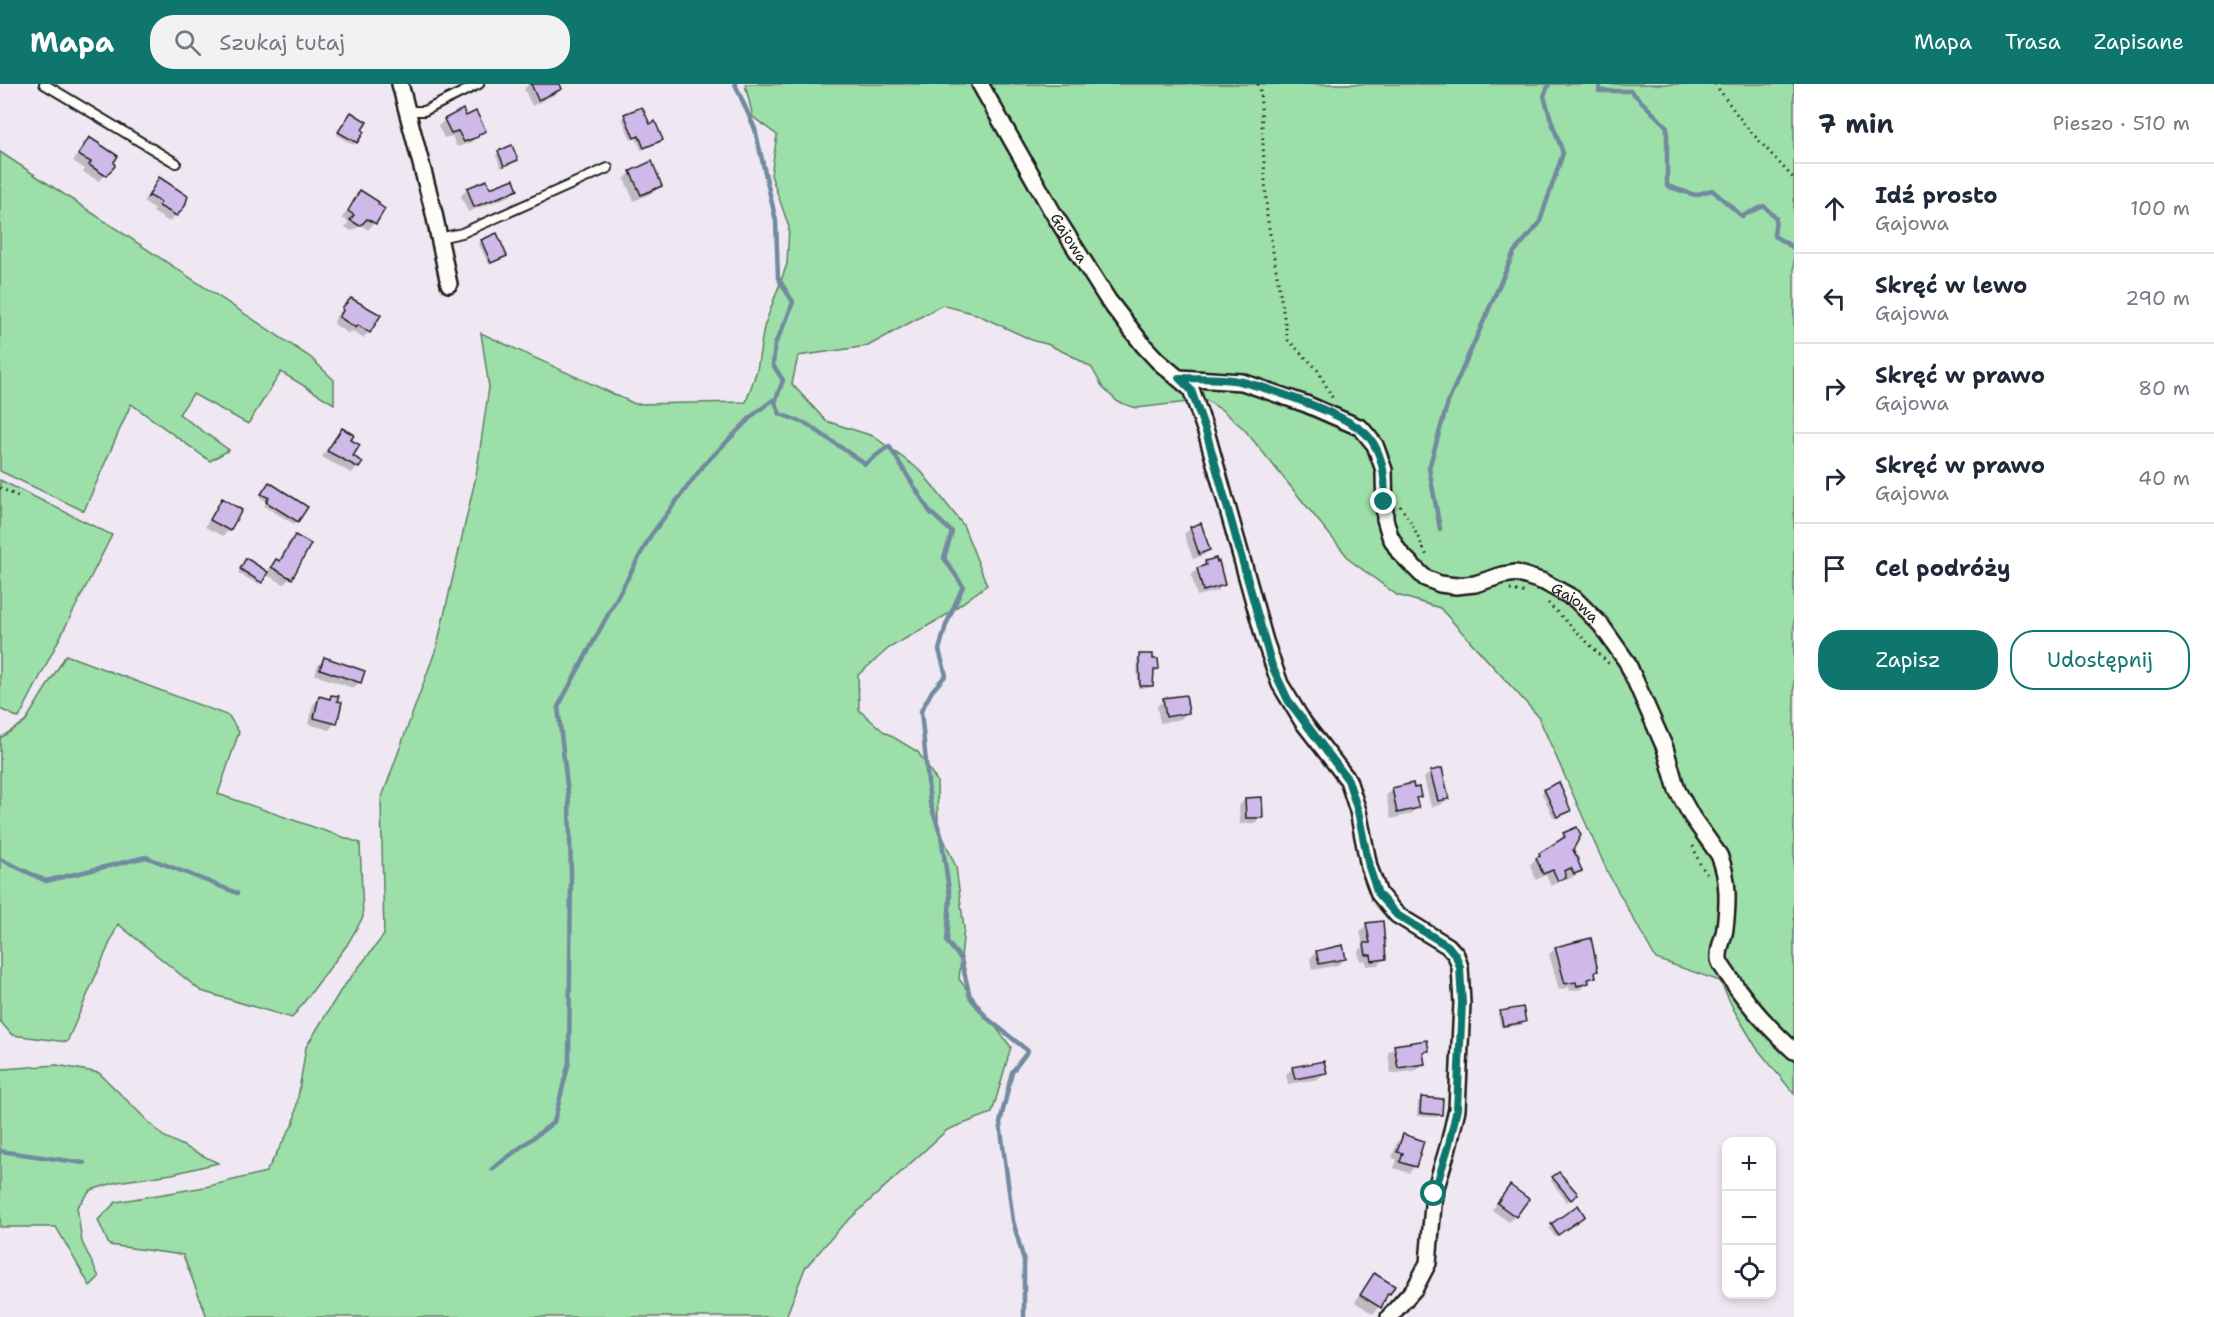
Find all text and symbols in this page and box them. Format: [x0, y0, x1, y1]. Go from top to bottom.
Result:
search box [150, 15, 570, 69]
text: Mapa [30, 23, 114, 61]
icon: search [171, 26, 204, 59]
text: Szukaj tutaj [219, 28, 345, 57]
text: Mapa [1914, 28, 1972, 56]
text: Trasa [2005, 28, 2061, 56]
text: Zapisane [2094, 28, 2184, 56]
text: 7 min [1818, 106, 1894, 141]
text: Pieszo · 510 m [2053, 110, 2190, 136]
text: Idź prosto [1875, 181, 1998, 210]
icon: ahead [1818, 192, 1851, 225]
text: 100 m [2130, 195, 2190, 221]
street label: Gajowa [1046, 209, 1093, 267]
text: Gajowa [1875, 210, 1949, 236]
text: Skręć w lewo [1875, 271, 2027, 300]
icon: left [1818, 282, 1851, 315]
text: 290 m [2125, 285, 2190, 311]
text: Gajowa [1875, 300, 1949, 326]
text: Skręć w prawo [1875, 361, 2045, 390]
icon: right [1818, 372, 1851, 405]
text: 80 m [2138, 375, 2190, 401]
text: Gajowa [1875, 390, 1949, 416]
text: Skręć w prawo [1875, 451, 2045, 480]
icon: right [1818, 462, 1851, 495]
text: 40 m [2138, 465, 2190, 491]
text: Gajowa [1875, 480, 1949, 506]
route end [1370, 488, 1396, 514]
icon: arrive [1818, 552, 1851, 585]
text: Cel podróży [1875, 554, 2011, 583]
street label: Gajowa [1548, 578, 1604, 628]
button: Zapisz [1818, 630, 1998, 690]
button: Udostępnij [2010, 630, 2190, 690]
map controls [1722, 1137, 1776, 1299]
button: + [1722, 1137, 1776, 1191]
route start [1420, 1180, 1446, 1206]
button: − [1722, 1191, 1776, 1245]
button: locate [1722, 1245, 1776, 1299]

